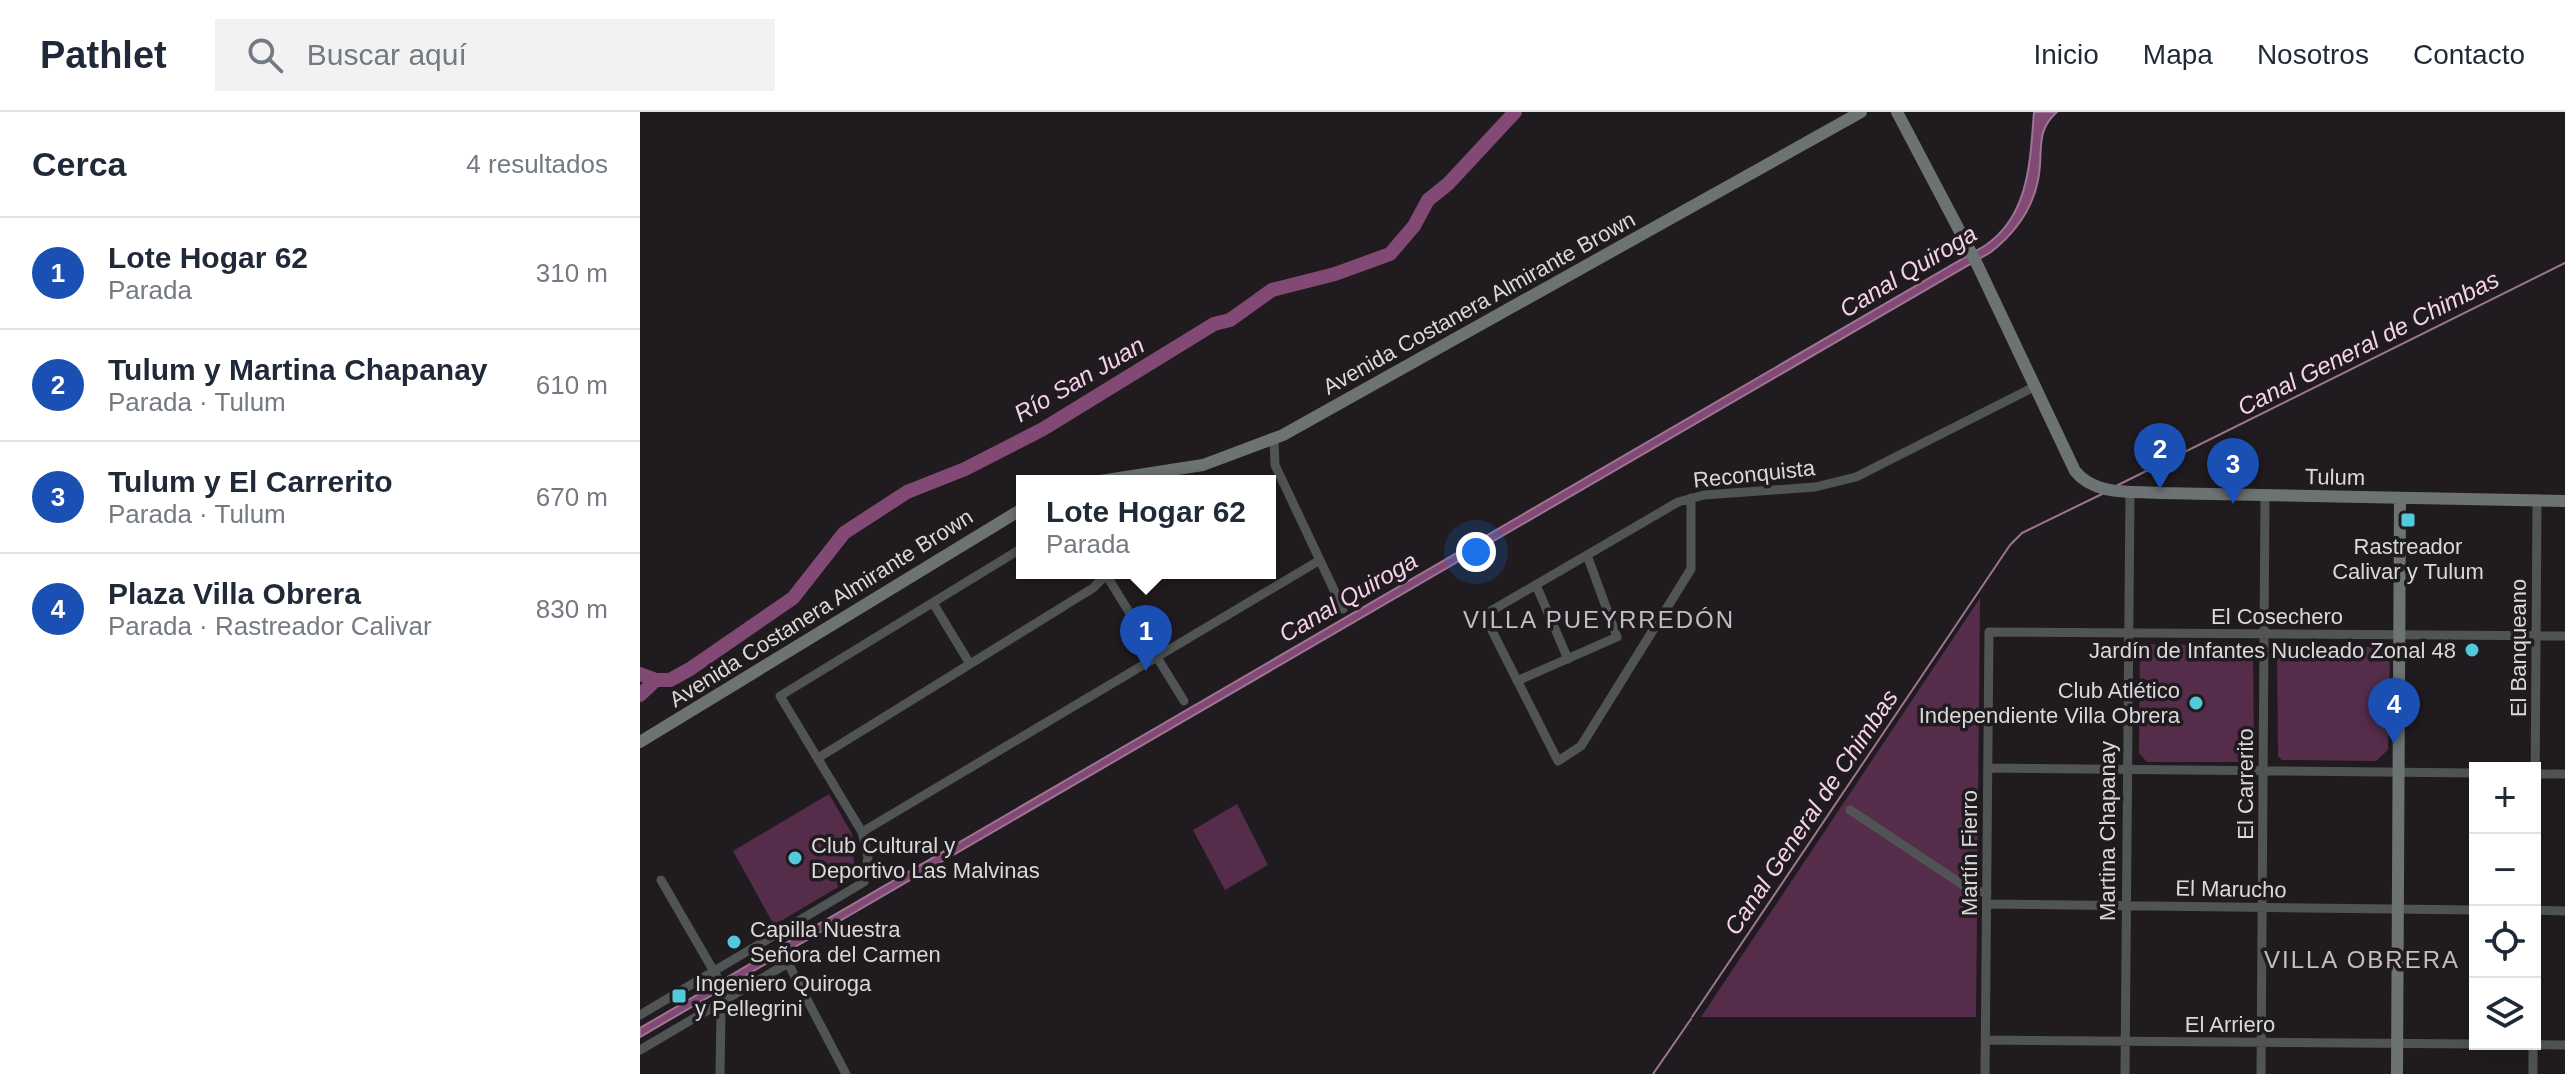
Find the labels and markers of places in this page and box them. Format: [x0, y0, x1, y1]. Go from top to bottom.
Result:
pin: 2 [2134, 423, 2186, 489]
pin: 3 [2207, 438, 2259, 504]
marker: Rastreador Calivar y Tulum [2399, 511, 2417, 529]
place label: Rastreador Calivar y Tulum [2332, 534, 2484, 584]
pin: 1 [1120, 605, 1172, 671]
place label: Jardín de Infantes Nucleado Zonal 48 [2089, 638, 2456, 663]
marker: Jardín de Infantes Nucleado Zonal 48 [2463, 641, 2481, 659]
place label: Club Atlético Independiente Villa Obrera [1919, 678, 2181, 728]
pin: 4 [2368, 678, 2420, 744]
marker: Club Atlético Independiente Villa Obrera [2187, 694, 2205, 712]
place label: Club Cultural y Deportivo Las Malvinas [811, 833, 1040, 883]
marker: Club Cultural y Deportivo Las Malvinas [786, 849, 804, 867]
place label: Capilla Nuestra Señora del Carmen [750, 917, 941, 967]
marker: Capilla Nuestra Señora del Carmen [725, 933, 743, 951]
place label: Ingeniero Quiroga y Pellegrini [695, 971, 872, 1021]
marker: Ingeniero Quiroga y Pellegrini [670, 987, 688, 1005]

